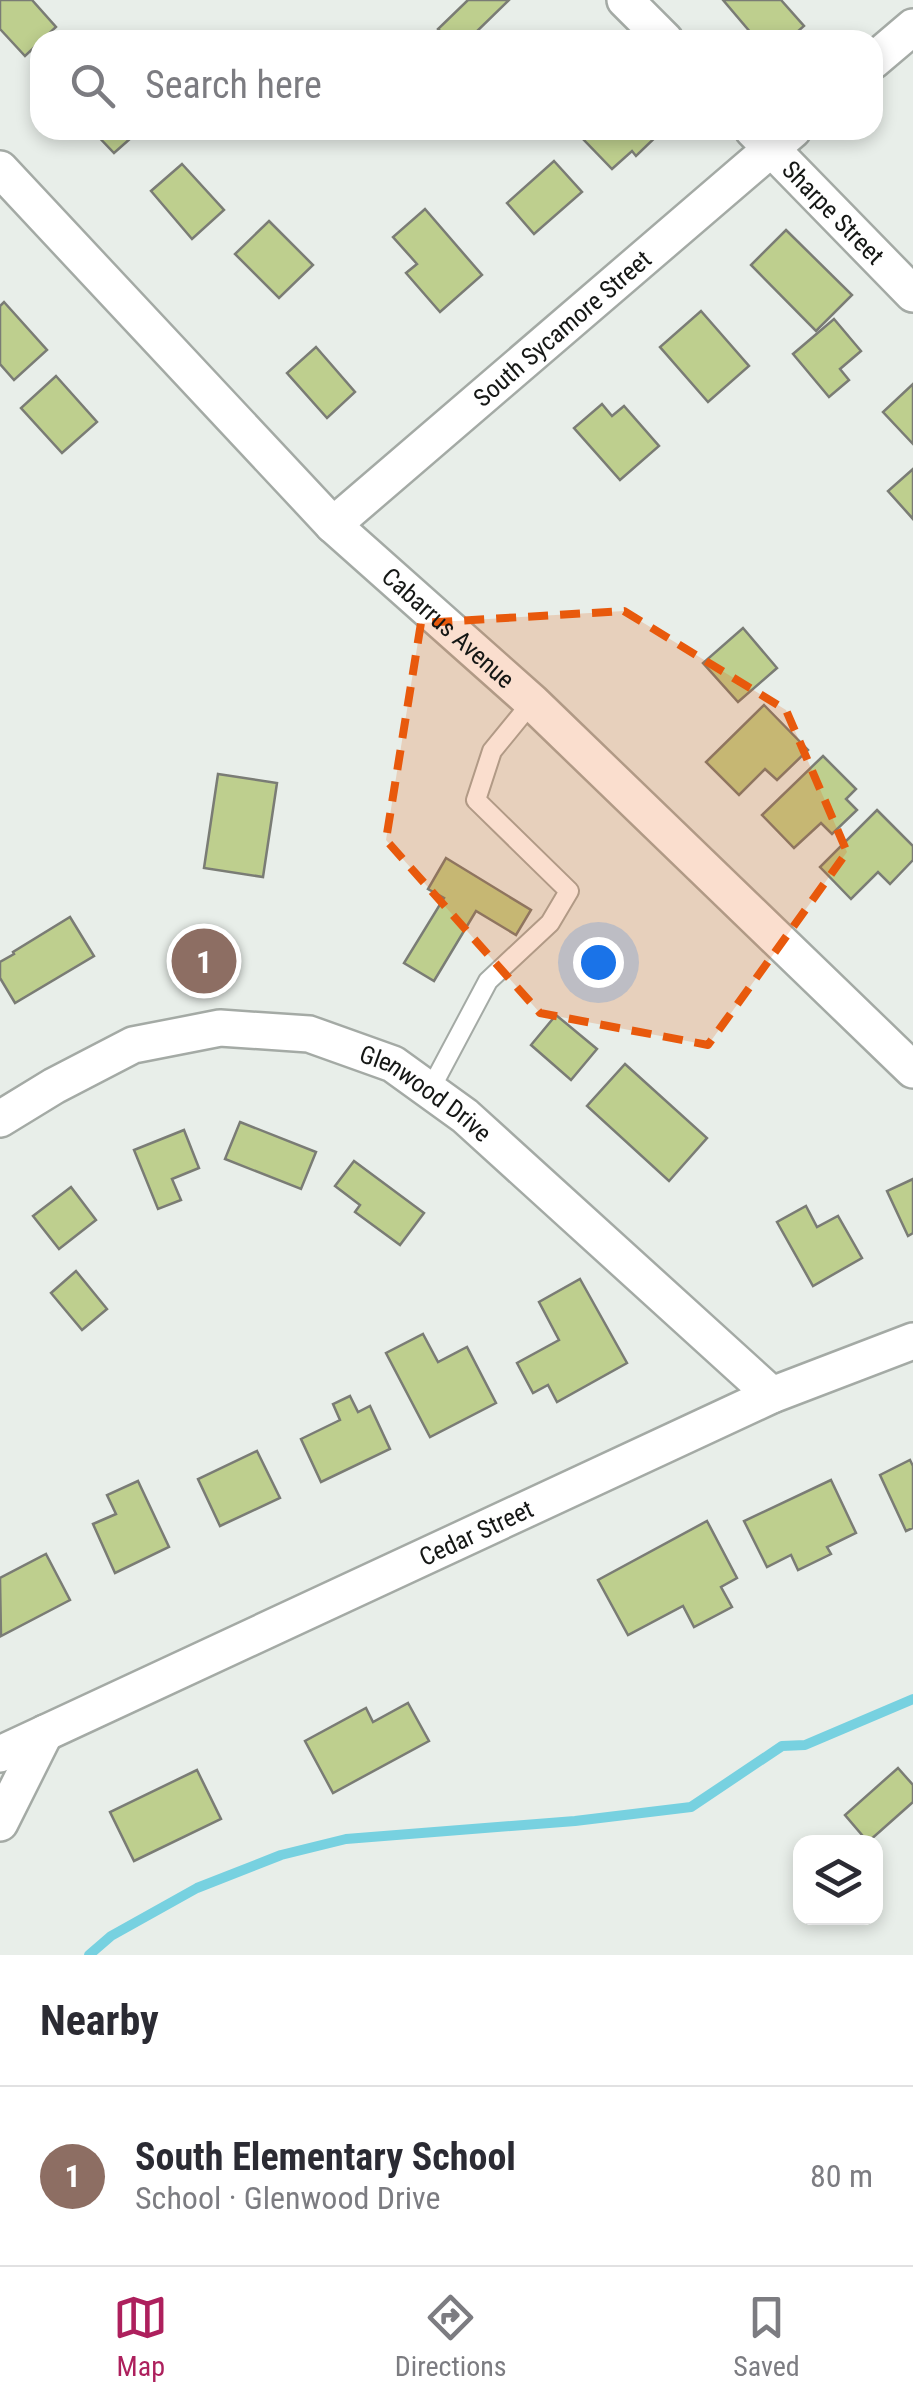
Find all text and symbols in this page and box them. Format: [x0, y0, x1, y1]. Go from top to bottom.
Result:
search box [30, 30, 883, 140]
icon: search [65, 58, 120, 113]
text: Search here [145, 63, 322, 107]
street label: Sharpe Street [776, 155, 890, 270]
street label: South Sycamore Street [468, 245, 657, 413]
street label: Cabarrus Avenue [376, 562, 520, 694]
pin: 1 [172, 924, 236, 998]
your location [573, 937, 624, 988]
street label: Glenwood Drive [356, 1039, 497, 1148]
street label: Cedar Street [415, 1494, 538, 1572]
map controls [793, 1835, 883, 1925]
button: layers [793, 1835, 883, 1925]
text: Nearby [40, 1996, 159, 2045]
text: South Elementary School [135, 2135, 516, 2179]
text: 1 [64, 2157, 81, 2195]
text: 80 m [810, 2157, 873, 2195]
text: School · Glenwood Drive [135, 2179, 441, 2217]
tab: Map [113, 2290, 168, 2383]
tab: Directions [395, 2290, 507, 2383]
tab: Saved [733, 2290, 800, 2383]

